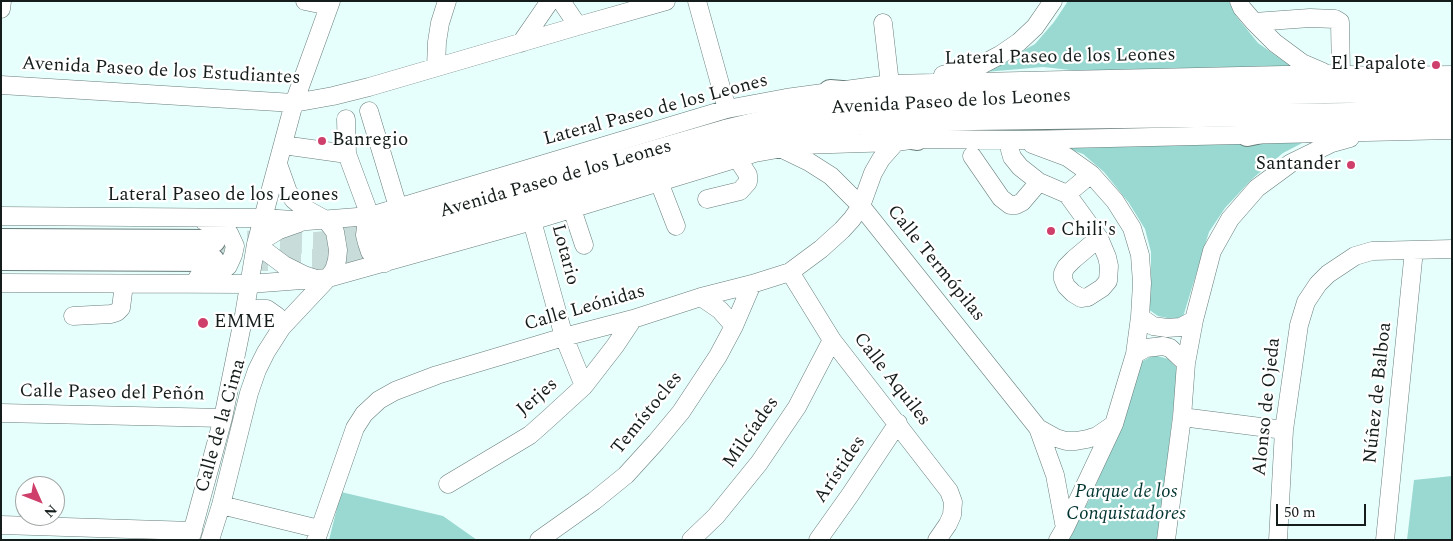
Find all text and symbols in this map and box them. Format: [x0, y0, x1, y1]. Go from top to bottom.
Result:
street label: Lateral Paseo de los Leones [944, 45, 1176, 71]
street label: Avenida Paseo de los Estudiantes [21, 53, 301, 91]
place label: El Papalote [1330, 54, 1426, 76]
marker: El Papalote [1430, 59, 1442, 71]
street label: Lateral Paseo de los Leones [541, 70, 771, 152]
street label: Avenida Paseo de los Leones [831, 85, 1071, 121]
place label: Banregio [332, 130, 408, 152]
marker: Banregio [316, 135, 328, 147]
street label: Avenida Paseo de los Leones [437, 136, 675, 224]
place label: Santander [1256, 154, 1341, 176]
marker: Santander [1345, 159, 1357, 171]
street label: Lateral Paseo de los Leones [107, 185, 339, 207]
street label: Calle Termópilas [881, 201, 989, 327]
place label: Chili's [1061, 220, 1116, 242]
street label: Lotario [545, 222, 583, 288]
marker: Chili's [1045, 225, 1057, 237]
street label: Calle Leónidas [522, 281, 648, 337]
place label: EMME [214, 312, 275, 334]
marker: EMME [196, 316, 210, 330]
street label: Núñez de Balboa [1360, 321, 1398, 465]
street label: Calle Aquiles [847, 329, 935, 431]
street label: Alonso de Ojeda [1249, 337, 1287, 477]
street label: Calle de la Cima [192, 357, 252, 495]
street label: Temístocles [608, 368, 688, 460]
street label: Jerjes [513, 374, 563, 422]
street label: Calle Paseo del Peñón [19, 381, 205, 407]
street label: Milcíades [719, 393, 785, 473]
street label: Arístides [810, 432, 872, 508]
north arrow [15, 476, 65, 526]
park label: Parque de los Conquistadores [1066, 482, 1186, 526]
scale bar [1278, 494, 1368, 526]
text: N [39, 500, 62, 522]
text: 50 m [1284, 501, 1316, 524]

